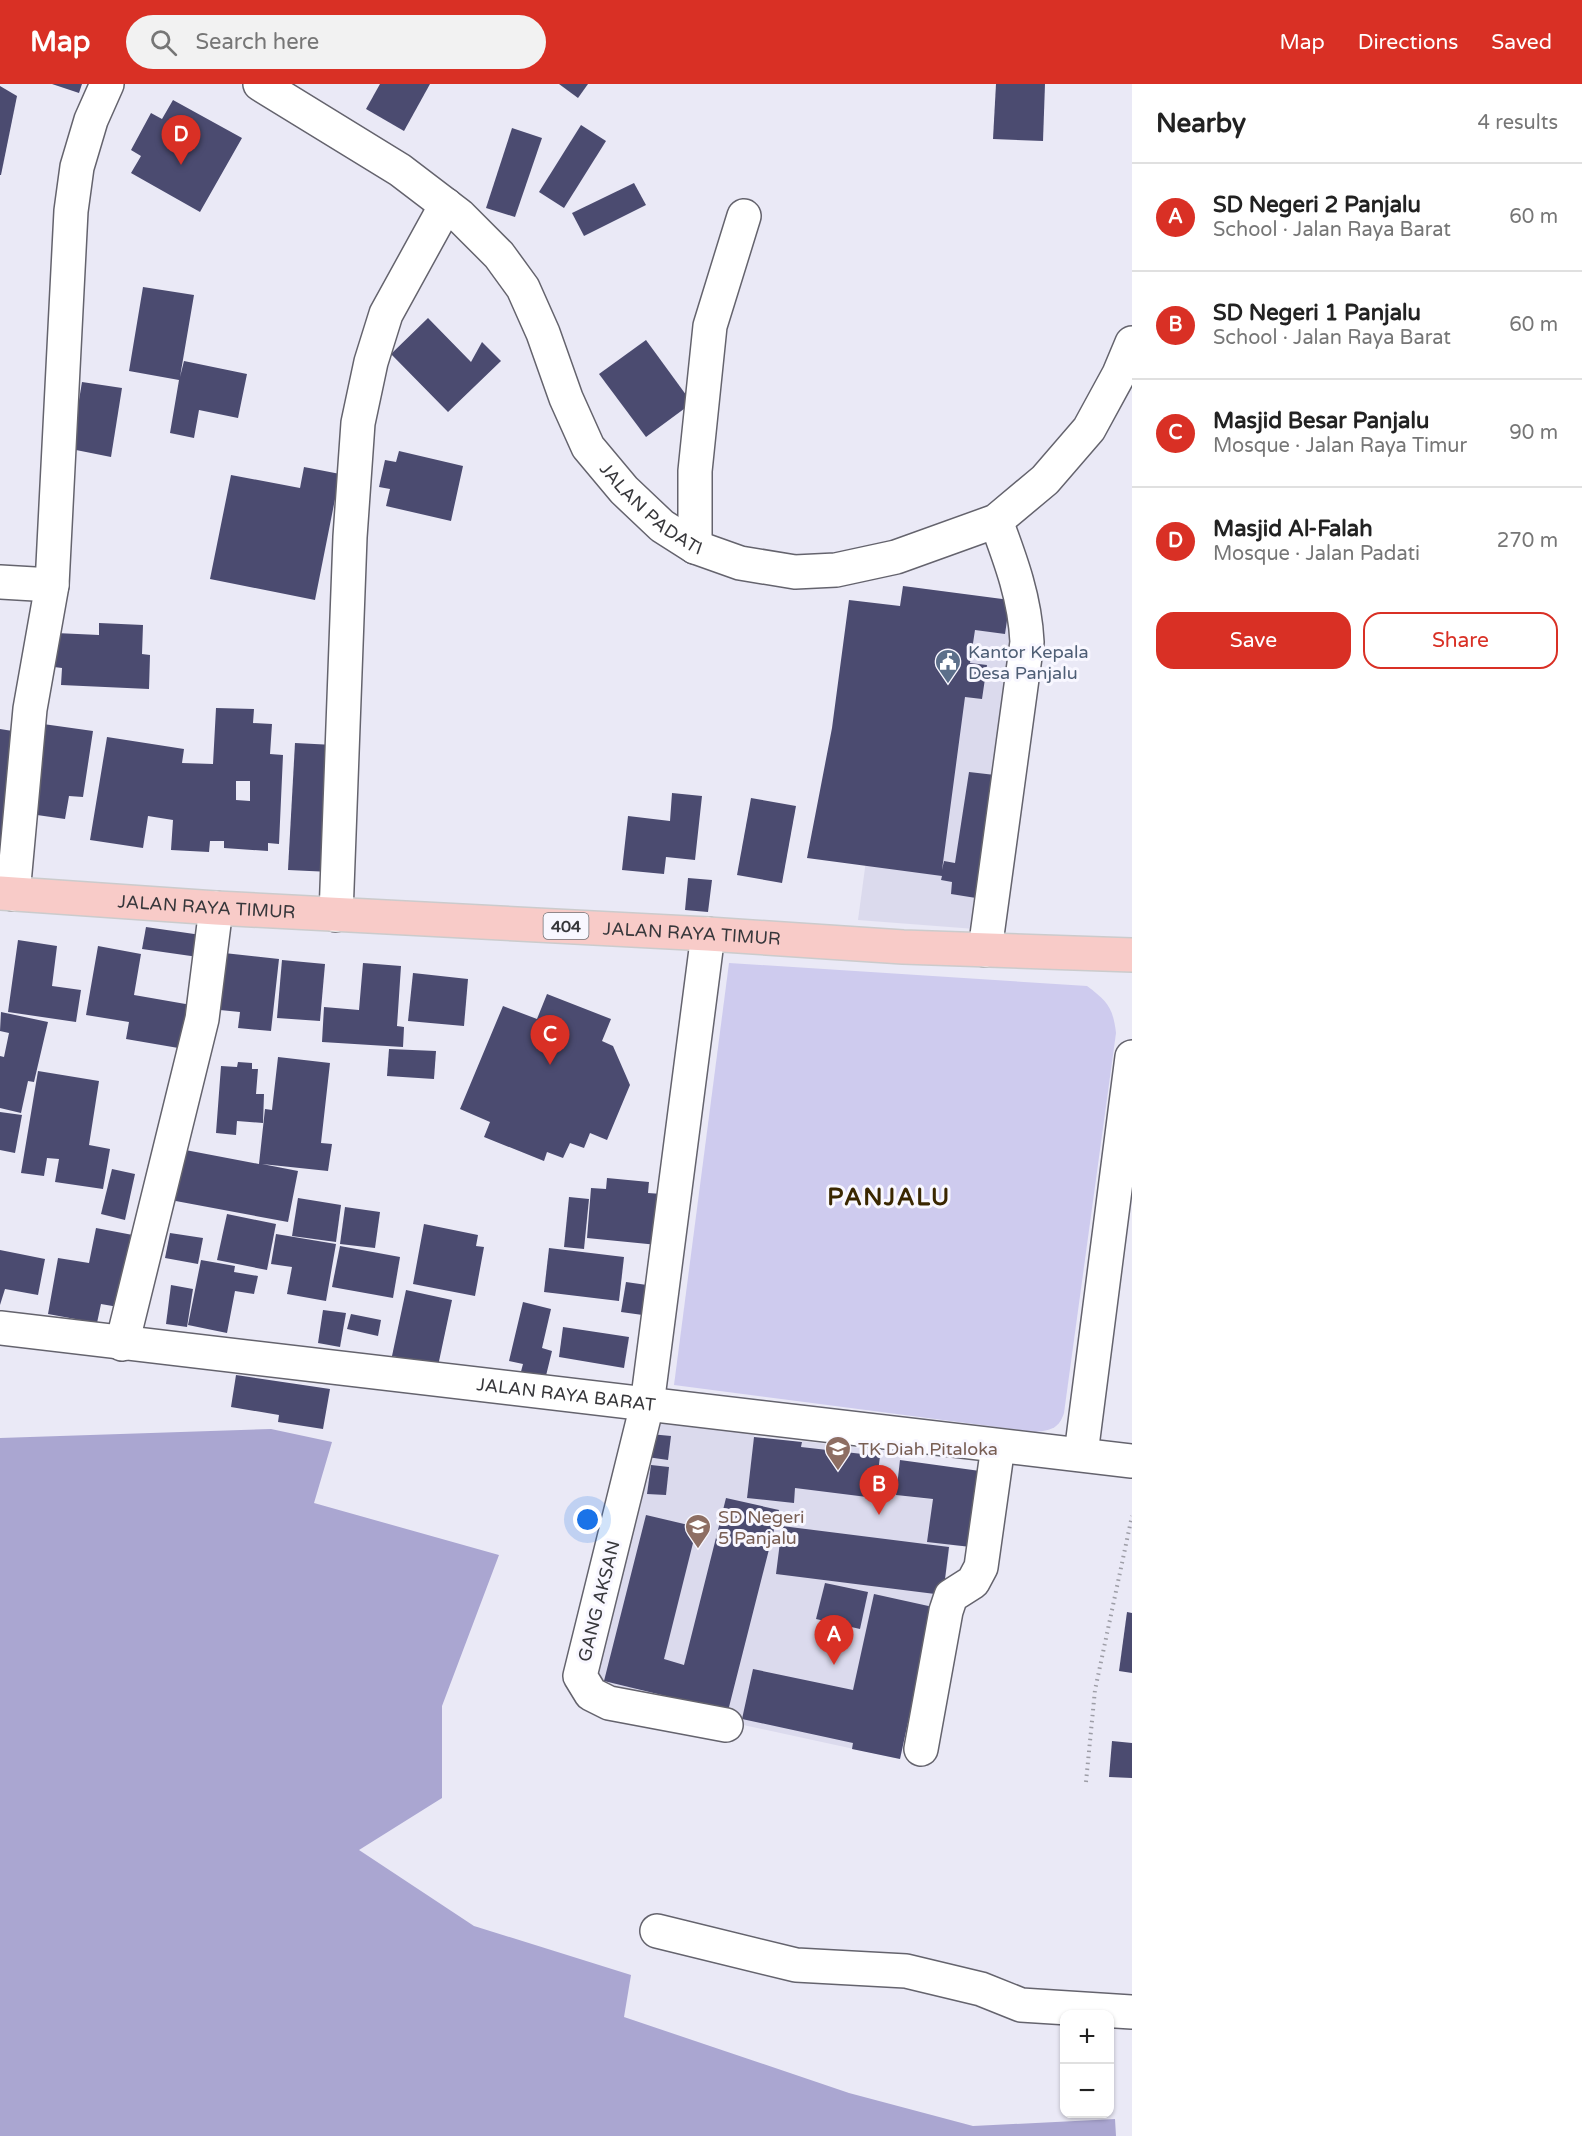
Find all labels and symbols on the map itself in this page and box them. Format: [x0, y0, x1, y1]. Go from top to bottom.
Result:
pin: D [162, 116, 201, 165]
street label: JALAN PADATI [595, 458, 705, 560]
place label: Kantor Kepala Desa Panjalu [968, 641, 1089, 684]
public building icon: Kantor Kepala Desa Panjalu [933, 647, 963, 685]
street label: JALAN RAYA TIMUR [117, 890, 296, 923]
road number: 404 [544, 913, 588, 939]
street label: JALAN RAYA TIMUR [602, 917, 781, 950]
pin: C [530, 1016, 570, 1065]
district label: PANJALU [827, 1183, 951, 1212]
street label: JALAN RAYA BARAT [475, 1373, 657, 1416]
school or university icon: TK Diah Pitaloka [823, 1434, 853, 1472]
place label: TK Diah Pitaloka [858, 1438, 998, 1460]
pin: B [860, 1466, 898, 1515]
your location [573, 1505, 602, 1534]
place label: SD Negeri 5 Panjalu [718, 1506, 805, 1549]
school or university icon: SD Negeri 5 Panjalu [683, 1512, 713, 1550]
street label: GANG AKSAN [573, 1538, 625, 1664]
pin: A [814, 1616, 854, 1665]

